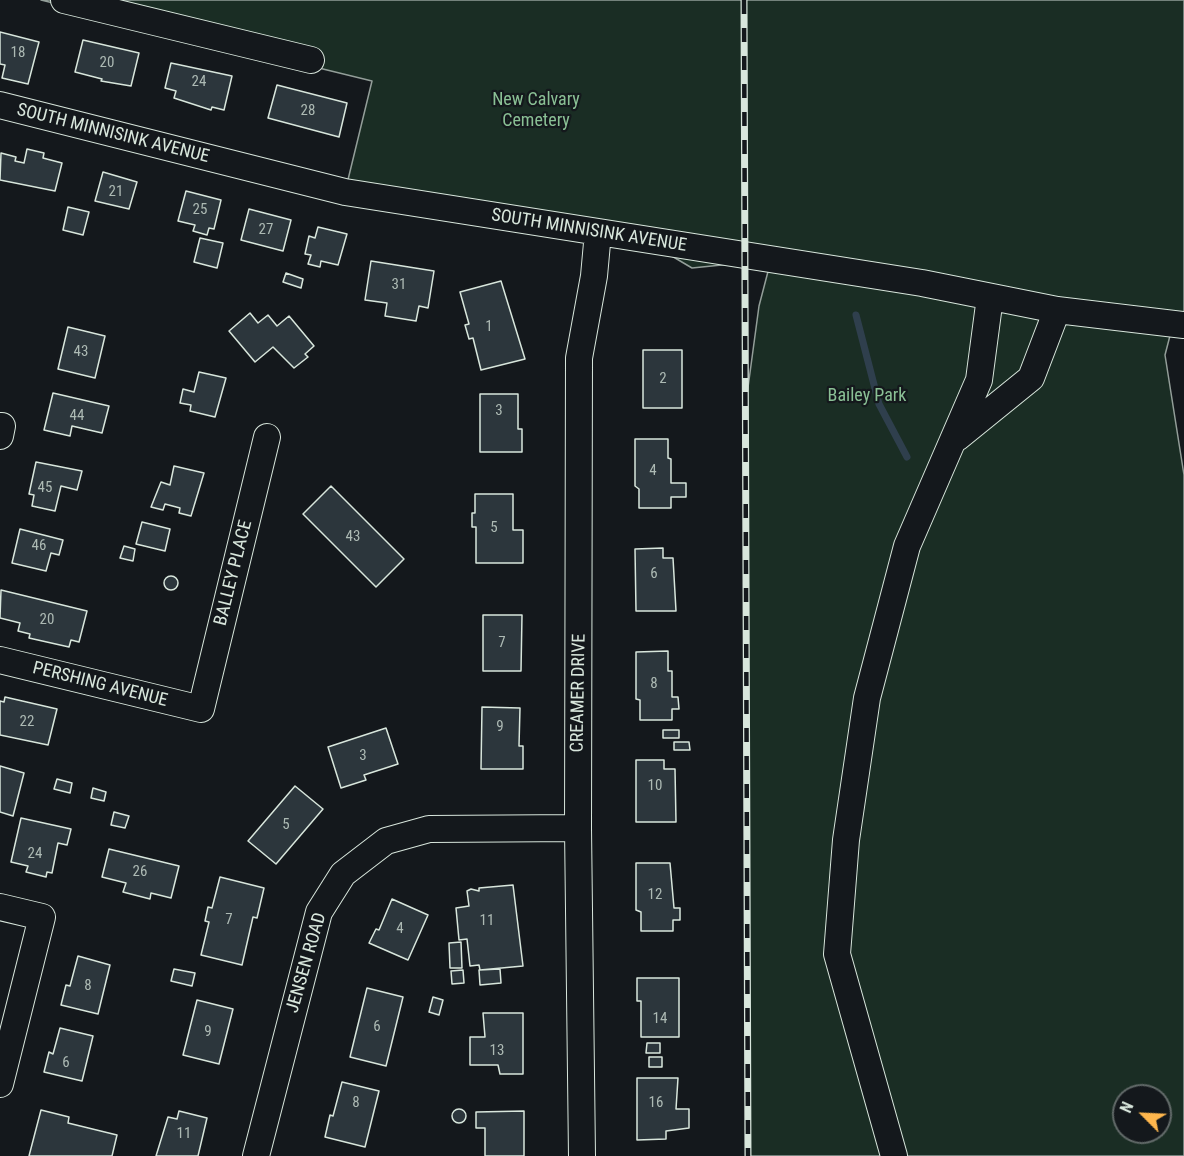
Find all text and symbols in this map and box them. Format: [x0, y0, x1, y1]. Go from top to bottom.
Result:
house number: 18 [11, 44, 25, 62]
house number: 20 [100, 54, 114, 72]
house number: 24 [192, 73, 206, 91]
park label: New Calvary Cemetery [492, 89, 580, 132]
street label: SOUTH MINNISINK AVENUE [15, 100, 211, 168]
house number: 28 [301, 102, 315, 120]
house number: 21 [109, 183, 123, 201]
house number: 25 [193, 201, 207, 219]
street label: SOUTH MINNISINK AVENUE [490, 205, 688, 257]
house number: 27 [259, 221, 273, 239]
house number: 31 [392, 276, 406, 294]
house number: 1 [485, 318, 493, 336]
house number: 43 [74, 343, 88, 361]
house number: 2 [659, 370, 667, 388]
park label: Bailey Park [828, 385, 906, 407]
house number: 3 [495, 402, 503, 420]
house number: 44 [70, 407, 84, 425]
house number: 4 [649, 462, 657, 480]
house number: 45 [38, 479, 52, 497]
street label: BALLEY PLACE [210, 518, 258, 628]
house number: 5 [490, 519, 498, 537]
house number: 43 [346, 528, 360, 546]
house number: 46 [32, 537, 46, 555]
house number: 6 [650, 565, 658, 583]
house number: 20 [40, 611, 54, 629]
street label: CREAMER DRIVE [567, 633, 591, 753]
house number: 7 [498, 634, 506, 652]
street label: PERSHING AVENUE [30, 658, 170, 712]
house number: 8 [650, 675, 658, 693]
house number: 22 [20, 713, 34, 731]
house number: 9 [496, 718, 504, 736]
house number: 3 [359, 747, 367, 765]
house number: 10 [648, 777, 662, 795]
house number: 5 [282, 816, 290, 834]
house number: 24 [28, 845, 42, 863]
house number: 26 [133, 863, 147, 881]
house number: 12 [648, 886, 662, 904]
street label: JENSEN ROAD [282, 910, 332, 1016]
house number: 7 [225, 911, 233, 929]
house number: 11 [480, 912, 494, 930]
house number: 4 [396, 920, 404, 938]
house number: 8 [84, 977, 92, 995]
house number: 14 [653, 1010, 667, 1028]
house number: 6 [373, 1018, 381, 1036]
house number: 9 [204, 1023, 212, 1041]
house number: 13 [490, 1042, 504, 1060]
house number: 6 [62, 1054, 70, 1072]
north arrow [1112, 1084, 1172, 1144]
house number: 8 [352, 1094, 360, 1112]
house number: 16 [649, 1094, 663, 1112]
text: N [1116, 1099, 1138, 1116]
house number: 11 [177, 1125, 191, 1143]

